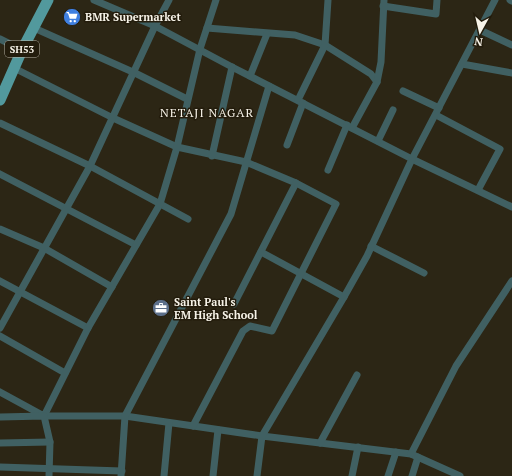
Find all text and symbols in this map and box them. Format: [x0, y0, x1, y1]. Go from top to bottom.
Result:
supermarket icon: BMR Supermarket [62, 7, 82, 27]
place label: BMR Supermarket [85, 10, 182, 24]
north arrow [460, 12, 500, 52]
text: N [473, 34, 484, 49]
road number: SH53 [5, 41, 39, 57]
district label: NETAJI NAGAR [160, 105, 254, 120]
place label: Saint Paul's EM High School [174, 295, 258, 322]
office icon: Saint Paul's EM High School [151, 298, 171, 318]

